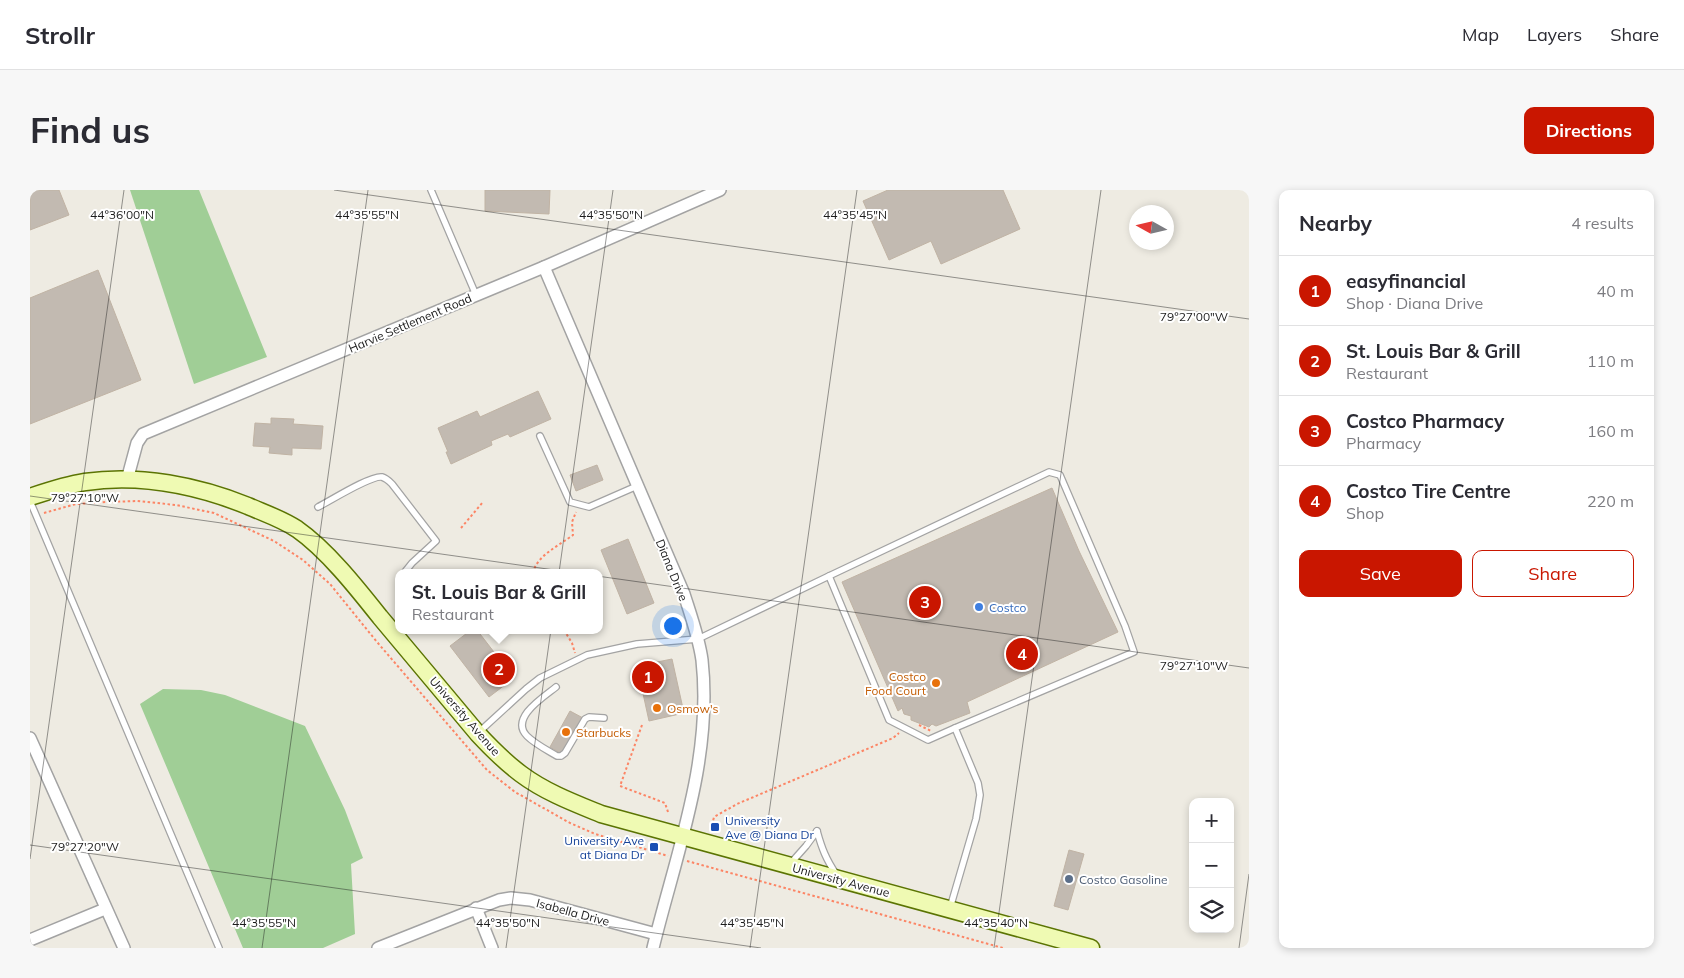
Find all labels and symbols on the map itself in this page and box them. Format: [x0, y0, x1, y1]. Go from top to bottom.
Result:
north arrow [1129, 205, 1174, 250]
text: 44°36'00"N [90, 207, 154, 222]
text: 44°35'55"N [335, 207, 399, 222]
text: 44°35'50"N [579, 207, 643, 222]
text: 44°35'45"N [823, 207, 887, 222]
street label: Harvie Settlement Road [346, 290, 474, 356]
text: 79°27'00"W [1160, 309, 1228, 324]
text: 79°27'10"W [51, 490, 119, 505]
street label: Diana Drive [653, 537, 691, 603]
pin: 3 [909, 583, 941, 621]
place label: Costco [989, 600, 1026, 615]
marker: Costco [973, 601, 985, 613]
your location [660, 613, 686, 639]
pin: 4 [1006, 635, 1038, 673]
pin: 2 [483, 650, 515, 688]
pin: 1 [632, 658, 664, 696]
text: 79°27'10"W [1160, 658, 1228, 673]
place label: Costco Food Court [865, 669, 926, 698]
street label: University Avenue [426, 673, 504, 759]
marker: Costco Food Court [930, 677, 942, 689]
place label: Osmow's [667, 701, 719, 716]
marker: Osmow's [651, 702, 663, 714]
place label: Starbucks [576, 725, 631, 740]
marker: Starbucks [560, 726, 572, 738]
place label: University Ave @ Diana Dr [725, 813, 815, 842]
marker: University Ave @ Diana Dr [709, 821, 721, 833]
place label: University Ave at Diana Dr [564, 833, 645, 862]
text: 79°27'20"W [51, 839, 119, 854]
marker: University Ave at Diana Dr [648, 841, 660, 853]
street label: University Avenue [791, 860, 891, 900]
place label: Costco Gasoline [1079, 872, 1168, 887]
marker: Costco Gasoline [1063, 873, 1075, 885]
street label: Isabella Drive [535, 895, 611, 929]
text: 44°35'55"N [232, 915, 296, 930]
text: 44°35'50"N [476, 915, 540, 930]
text: 44°35'45"N [720, 915, 784, 930]
text: 44°35'40"N [964, 915, 1028, 930]

